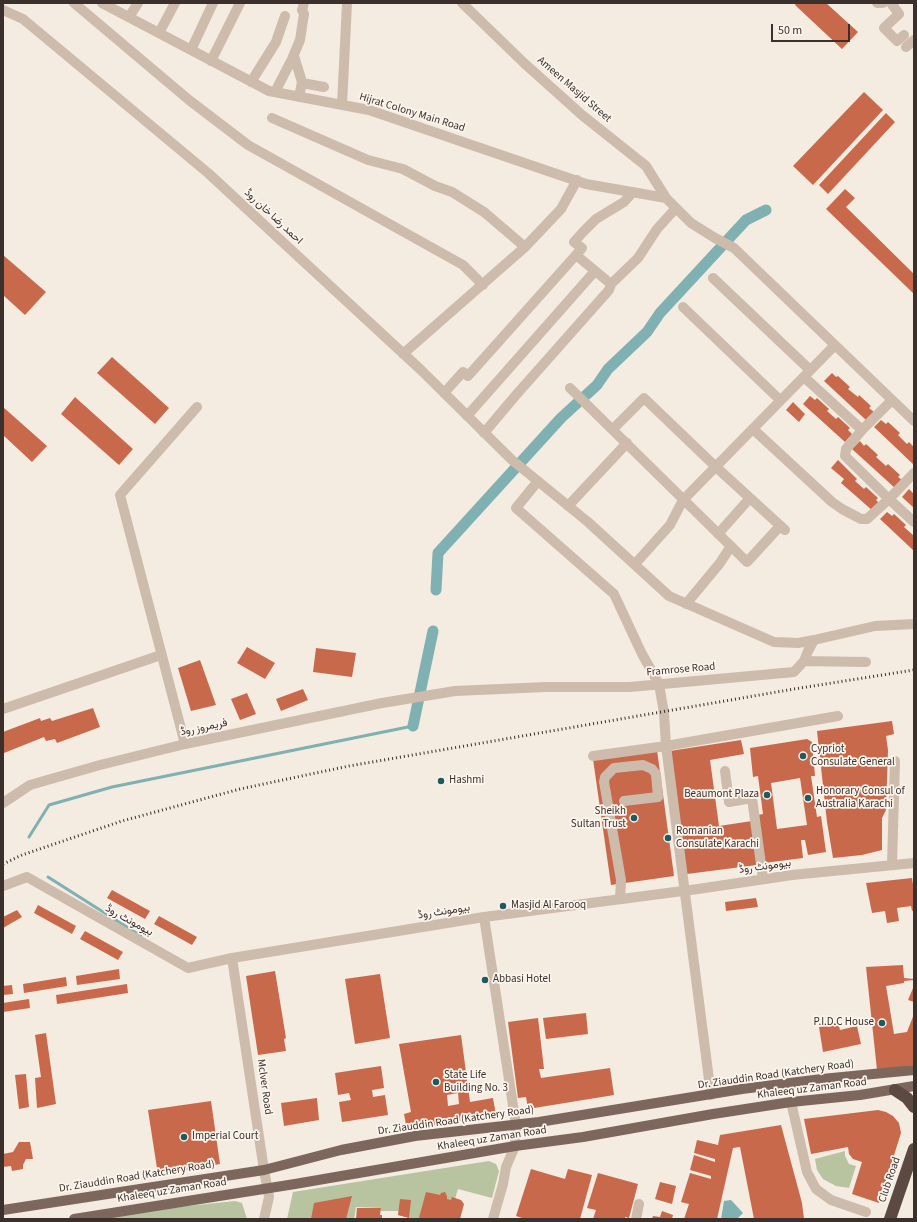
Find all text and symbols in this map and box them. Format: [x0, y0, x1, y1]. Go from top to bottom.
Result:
scale bar [773, 16, 852, 42]
text: 50 m [778, 22, 802, 39]
street label: Ameen Masjid Street [534, 54, 614, 126]
street label: Hijrat Colony Main Road [358, 91, 466, 135]
street label: احمد رضا خان روڈ [241, 187, 305, 247]
street label: Framrose Road [646, 660, 716, 680]
street label: فریمروز روڈ [179, 717, 229, 739]
place label: Cypriot Consulate General [811, 743, 895, 769]
marker: Cypriot Consulate General [798, 751, 808, 761]
place label: Hashmi [449, 774, 484, 788]
marker: Hashmi [436, 776, 446, 786]
place label: Honorary Consul of Australia Karachi [816, 785, 905, 811]
place label: Beaumont Plaza [684, 788, 759, 802]
marker: Beaumont Plaza [762, 790, 772, 800]
marker: Honorary Consul of Australia Karachi [803, 793, 813, 803]
place label: Sheikh Sultan Trust [571, 805, 626, 831]
marker: Sheikh Sultan Trust [629, 813, 639, 823]
place label: Romanian Consulate Karachi [676, 825, 759, 851]
marker: Romanian Consulate Karachi [663, 833, 673, 843]
street label: بیومونٹ روڈ [738, 857, 792, 877]
place label: Masjid Al Farooq [511, 899, 586, 913]
street label: بیومونٹ روڈ [417, 901, 471, 923]
marker: Masjid Al Farooq [498, 901, 508, 911]
street label: بیومونٹ روڈ [103, 902, 155, 940]
place label: Abbasi Hotel [493, 973, 551, 987]
marker: Abbasi Hotel [480, 975, 490, 985]
place label: P.I.D.C House [813, 1016, 874, 1030]
marker: P.I.D.C House [877, 1018, 887, 1028]
street label: Mclver Road [254, 1058, 274, 1116]
street label: Dr. Ziauddin Road (Katchery Road) [697, 1058, 855, 1092]
place label: State Life Building No. 3 [444, 1069, 508, 1095]
street label: Khaleeq uz Zaman Road [756, 1076, 868, 1102]
marker: State Life Building No. 3 [431, 1077, 441, 1087]
street label: Dr. Ziauddin Road (Katchery Road) [377, 1104, 535, 1138]
street label: Khaleeq uz Zaman Road [436, 1124, 548, 1154]
place label: Imperial Court [192, 1130, 258, 1144]
marker: Imperial Court [179, 1132, 189, 1142]
street label: Club Road [876, 1156, 904, 1204]
street label: Dr. Ziauddin Road (Katchery Road) [58, 1158, 216, 1196]
street label: Khaleeq uz Zaman Road [116, 1176, 228, 1206]

